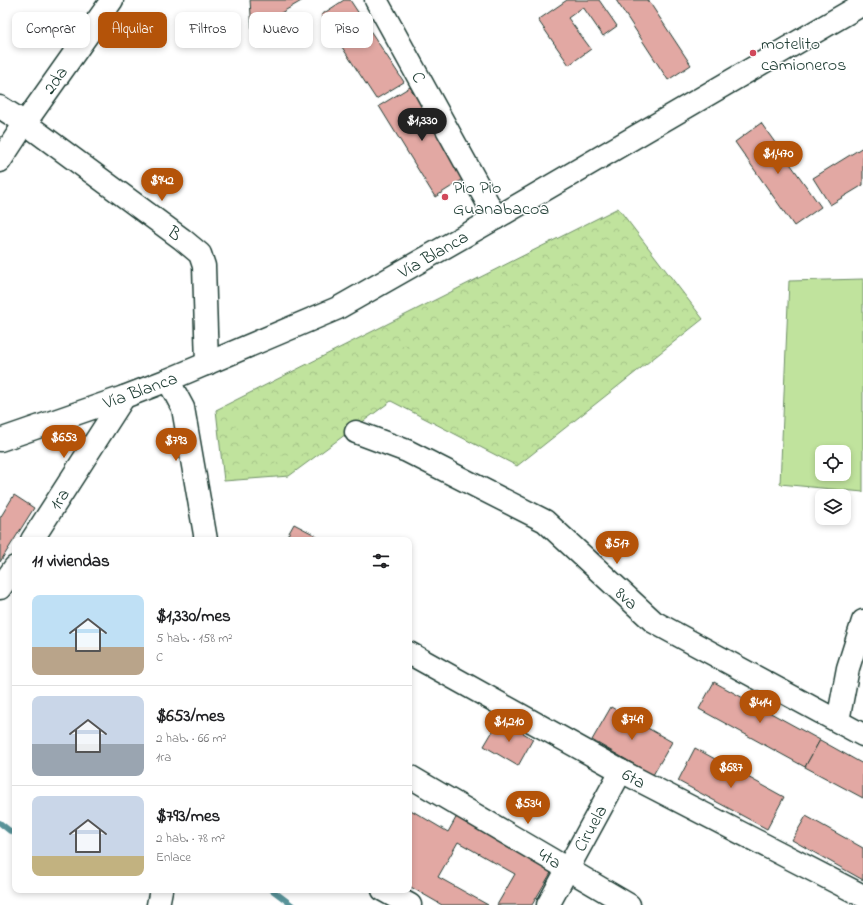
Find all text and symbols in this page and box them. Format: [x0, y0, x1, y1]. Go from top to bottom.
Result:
chip: Comprar [12, 12, 90, 48]
chip: Alquilar [98, 12, 167, 48]
chip: Filtros [175, 12, 241, 48]
chip: Nuevo [249, 12, 313, 48]
chip: Piso [321, 12, 373, 48]
place label: motelito camioneros [761, 32, 846, 79]
marker: motelito camioneros [748, 48, 758, 58]
street label: 2da [38, 62, 76, 100]
street label: C [403, 67, 431, 89]
pin: $1,330 [389, 108, 455, 142]
text: $1,330 [407, 111, 437, 130]
pin: $1,470 [745, 141, 811, 175]
text: $1,470 [763, 144, 793, 163]
pin: $942 [138, 168, 186, 202]
text: $942 [150, 171, 174, 190]
place label: Pio Pio Guanabacoa [453, 176, 549, 223]
marker: Pio Pio Guanabacoa [440, 192, 450, 202]
street label: B [160, 220, 186, 249]
street label: Vía Blanca [393, 225, 474, 287]
street label: Vía Blanca [99, 366, 181, 418]
pin: $653 [40, 425, 88, 459]
text: $653 [51, 428, 77, 447]
pin: $793 [152, 428, 200, 462]
text: $793 [165, 431, 187, 450]
map controls [815, 445, 851, 525]
button: locate [815, 445, 851, 481]
street label: 1ra [44, 484, 77, 516]
button: layers [815, 489, 851, 525]
pin: $517 [593, 531, 641, 565]
text: $517 [605, 534, 629, 553]
text: 11 viviendas [32, 549, 110, 574]
icon: filters [370, 550, 392, 572]
street label: 8va [608, 582, 643, 617]
text: $1,330/mes [156, 604, 231, 629]
icon: home [64, 611, 112, 659]
text: 5 hab. · 158 m² [156, 629, 232, 648]
text: C [156, 648, 163, 667]
pin: $414 [736, 690, 784, 724]
text: $414 [749, 693, 771, 712]
text: $653/mes [156, 704, 225, 729]
pin: $749 [608, 707, 656, 741]
pin: $1,210 [476, 709, 542, 743]
text: $749 [621, 710, 643, 729]
icon: home [64, 712, 112, 760]
text: $1,210 [494, 712, 524, 731]
text: 2 hab. · 66 m² [156, 729, 226, 748]
text: 1ra [156, 748, 171, 767]
pin: $687 [707, 755, 755, 789]
text: $687 [719, 758, 743, 777]
street label: 6ta [616, 763, 650, 797]
pin: $534 [504, 791, 552, 825]
text: $534 [515, 794, 541, 813]
street label: Ciruela [568, 801, 615, 857]
text: $793/mes [156, 804, 220, 829]
icon: home [64, 812, 112, 860]
text: 2 hab. · 78 m² [156, 829, 225, 848]
street label: 4ta [532, 843, 566, 877]
text: Enlace [156, 848, 191, 867]

